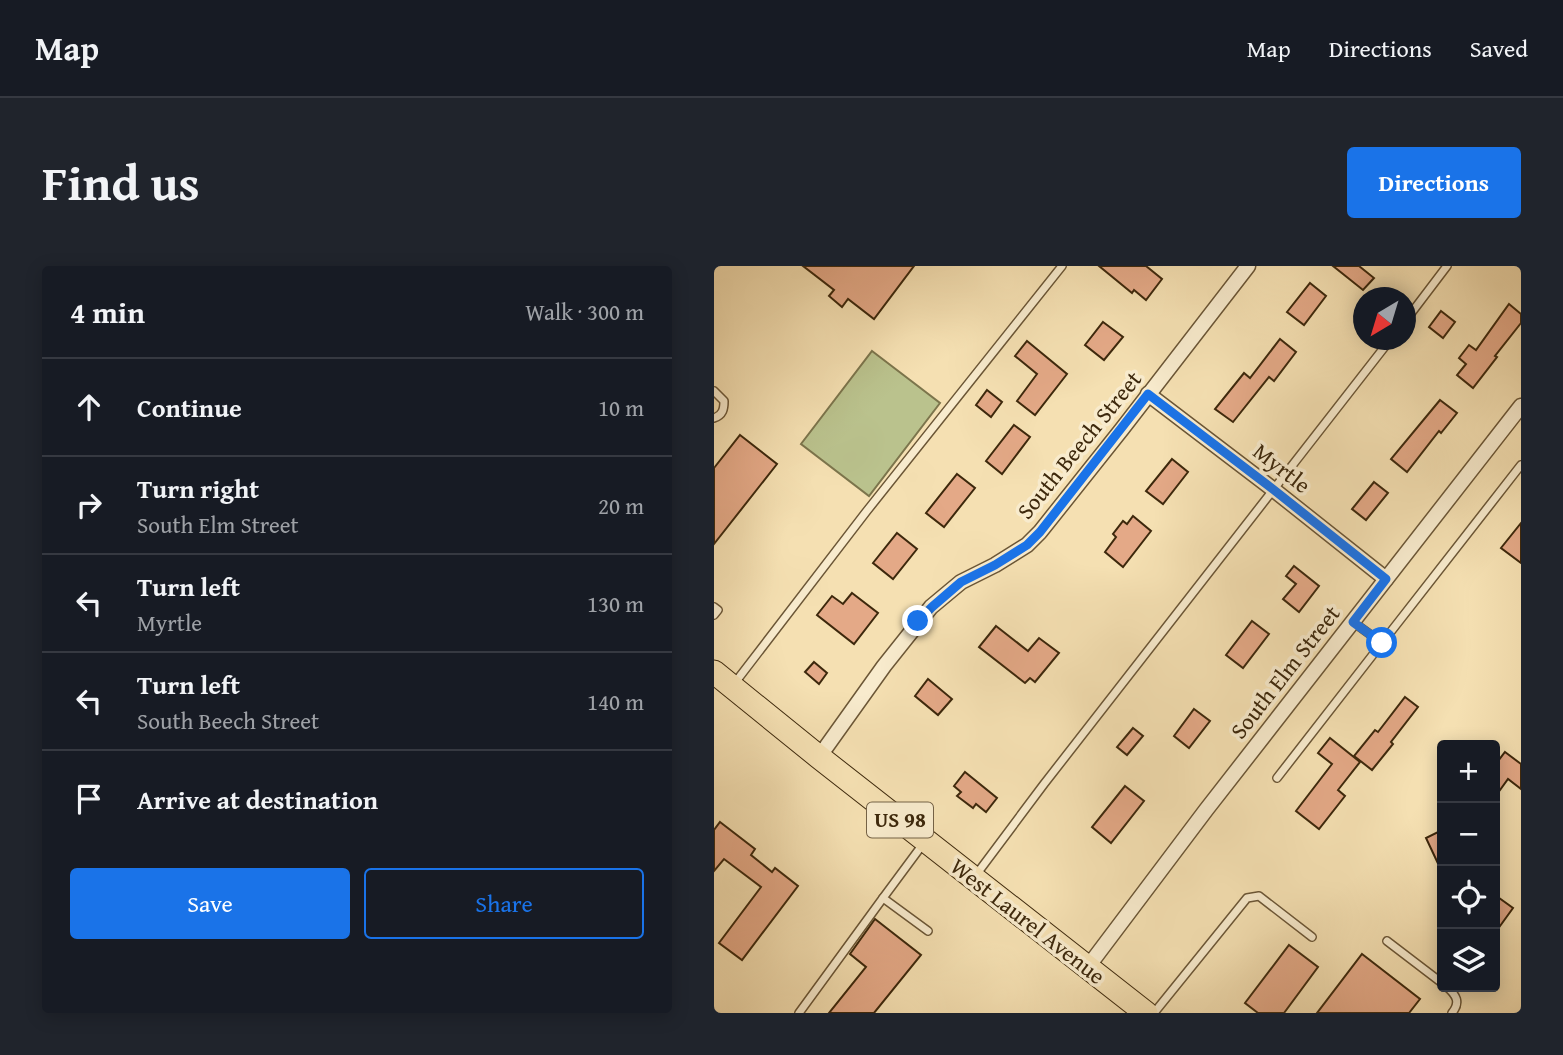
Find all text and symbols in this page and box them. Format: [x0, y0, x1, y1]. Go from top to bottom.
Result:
text: Map [35, 24, 99, 72]
text: Map [1247, 31, 1291, 66]
text: Directions [1329, 31, 1432, 66]
text: Saved [1470, 31, 1528, 66]
text: Find us [42, 146, 200, 218]
button: Directions [1347, 147, 1521, 218]
north arrow [1353, 287, 1416, 350]
text: 4 min [70, 290, 145, 334]
text: Walk · 300 m [525, 295, 644, 328]
street label: South Beech Street [1008, 364, 1149, 526]
icon: ahead [70, 388, 108, 426]
text: Continue [137, 388, 242, 427]
text: 10 m [598, 391, 644, 424]
street label: Myrtle [1246, 435, 1318, 501]
text: Turn right [137, 469, 259, 508]
icon: right [70, 486, 108, 524]
text: 20 m [598, 489, 644, 522]
text: South Elm Street [137, 508, 299, 541]
text: Turn left [137, 567, 240, 606]
icon: left [70, 584, 108, 622]
text: 130 m [587, 587, 644, 620]
street label: South Elm Street [1222, 598, 1347, 746]
route end [902, 605, 933, 636]
text: Myrtle [137, 606, 202, 639]
route start [1366, 627, 1397, 658]
text: Turn left [137, 665, 240, 704]
icon: left [70, 682, 108, 720]
text: 140 m [587, 685, 644, 718]
text: South Beech Street [137, 704, 319, 737]
map controls [1437, 740, 1500, 992]
button: + [1437, 740, 1500, 803]
icon: arrive [70, 780, 108, 818]
text: Arrive at destination [137, 780, 378, 819]
road number: US 98 [867, 802, 933, 838]
button: − [1437, 803, 1500, 866]
street label: West Laurel Avenue [944, 850, 1113, 992]
button: locate [1437, 866, 1500, 929]
button: Save [70, 868, 350, 939]
button: Share [364, 868, 644, 939]
button: layers [1437, 929, 1500, 992]

